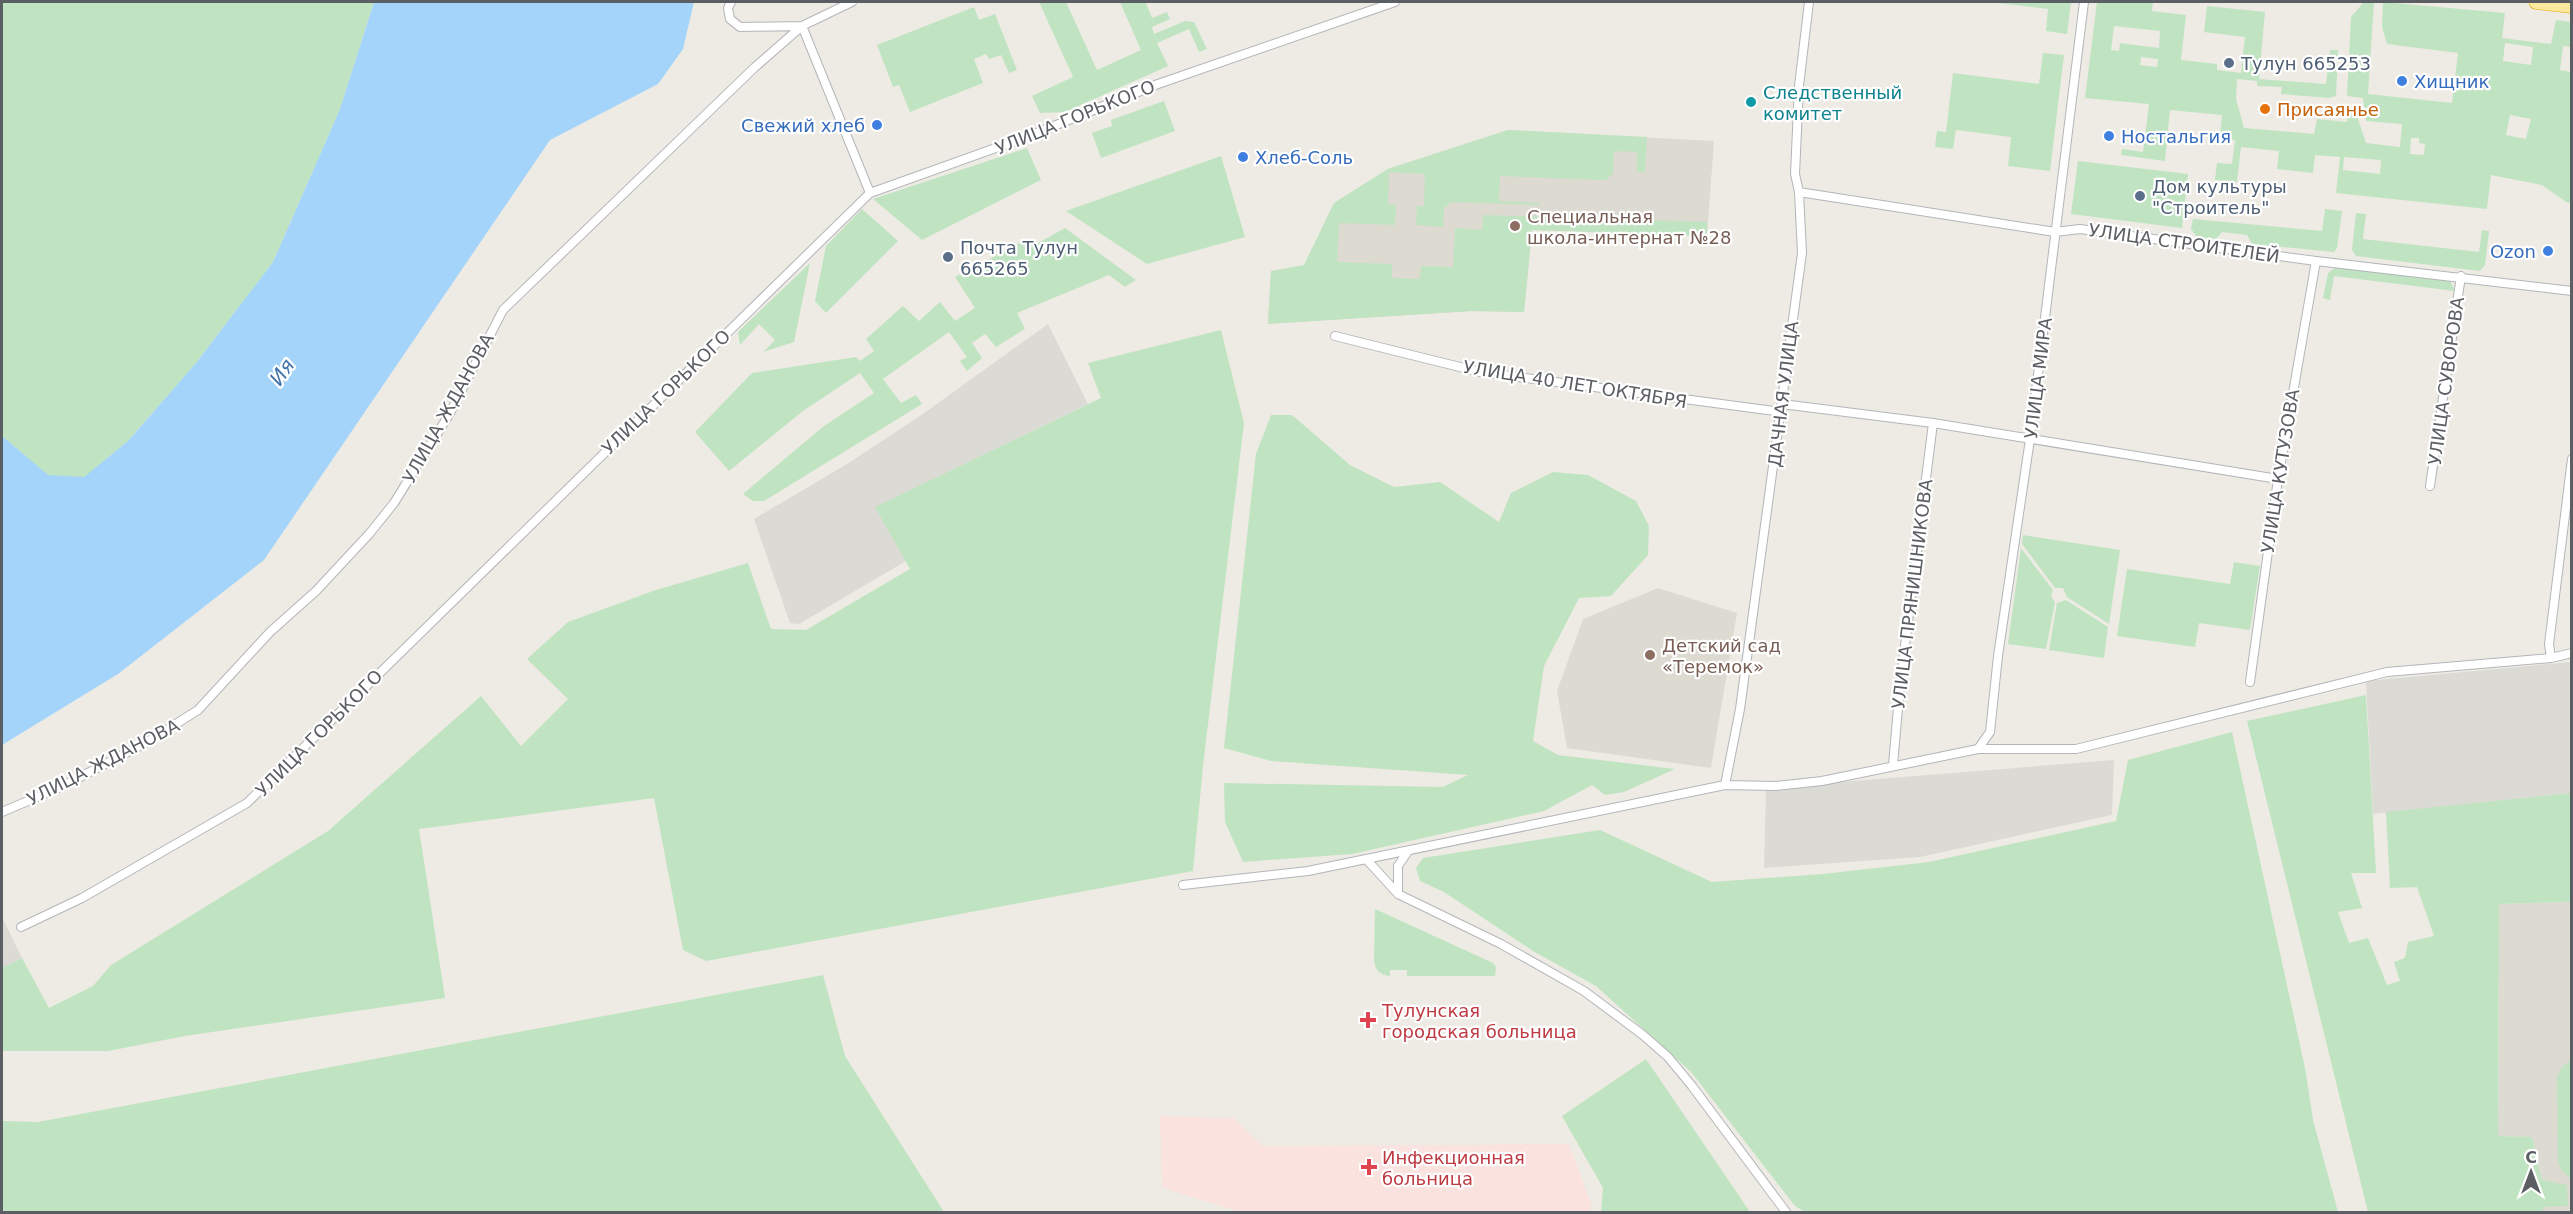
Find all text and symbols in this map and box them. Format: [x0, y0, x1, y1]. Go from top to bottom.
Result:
place label: Тулун 665253 [2240, 53, 2371, 74]
marker: Тулун 665253 [2222, 56, 2236, 70]
place label: Хищник [2414, 71, 2489, 92]
marker: Хищник [2395, 74, 2409, 88]
street label: УЛИЦА ГОРЬКОГО [992, 75, 1158, 159]
place label: Следственный комитет [1763, 82, 1902, 124]
marker: Следственный комитет [1744, 95, 1758, 109]
place label: Присаянье [2277, 99, 2379, 120]
marker: Присаянье [2258, 102, 2272, 116]
place label: Свежий хлеб [741, 115, 865, 136]
marker: Свежий хлеб [870, 118, 884, 132]
place label: Ностальгия [2121, 126, 2231, 147]
marker: Ностальгия [2102, 129, 2116, 143]
place label: Хлеб-Соль [1255, 147, 1353, 168]
marker: Хлеб-Соль [1236, 150, 1250, 164]
place label: Дом культуры "Строитель" [2152, 176, 2287, 218]
marker: Дом культуры "Строитель" [2133, 189, 2147, 203]
place label: Специальная школа-интернат №28 [1527, 206, 1731, 248]
marker: Специальная школа-интернат №28 [1508, 219, 1522, 233]
street label: УЛИЦА СТРОИТЕЛЕЙ [2087, 219, 2281, 267]
place label: Почта Тулун 665265 [960, 237, 1078, 279]
place label: Ozon [2490, 241, 2536, 262]
marker: Ozon [2541, 244, 2555, 258]
marker: Почта Тулун 665265 [941, 250, 955, 264]
street label: УЛИЦА СУВОРОВА [2424, 295, 2468, 466]
street label: УЛИЦА МИРА [2020, 315, 2056, 440]
street label: ДАЧНАЯ УЛИЦА [1764, 319, 1802, 468]
street label: УЛИЦА ГОРЬКОГО [597, 325, 735, 459]
street label: УЛИЦА ЖДАНОВА [398, 329, 498, 487]
water label: Ия [264, 354, 300, 390]
street label: УЛИЦА 40 ЛЕТ ОКТЯБРЯ [1462, 356, 1688, 412]
street label: УЛИЦА КУТУЗОВА [2257, 387, 2303, 555]
street label: УЛИЦА ПРЯНИШНИКОВА [1887, 477, 1937, 710]
place label: Детский сад «Теремок» [1662, 635, 1781, 677]
marker: Детский сад «Теремок» [1643, 648, 1657, 662]
street label: УЛИЦА ГОРЬКОГО [251, 665, 387, 801]
street label: УЛИЦА ЖДАНОВА [23, 714, 183, 810]
place label: Тулунская городская больница [1381, 1000, 1577, 1042]
marker: Тулунская городская больница [1359, 1011, 1377, 1029]
north arrow [2501, 1142, 2561, 1202]
place label: Инфекционная больница [1382, 1147, 1525, 1189]
text: С [2525, 1148, 2537, 1167]
marker: Инфекционная больница [1360, 1158, 1378, 1176]

